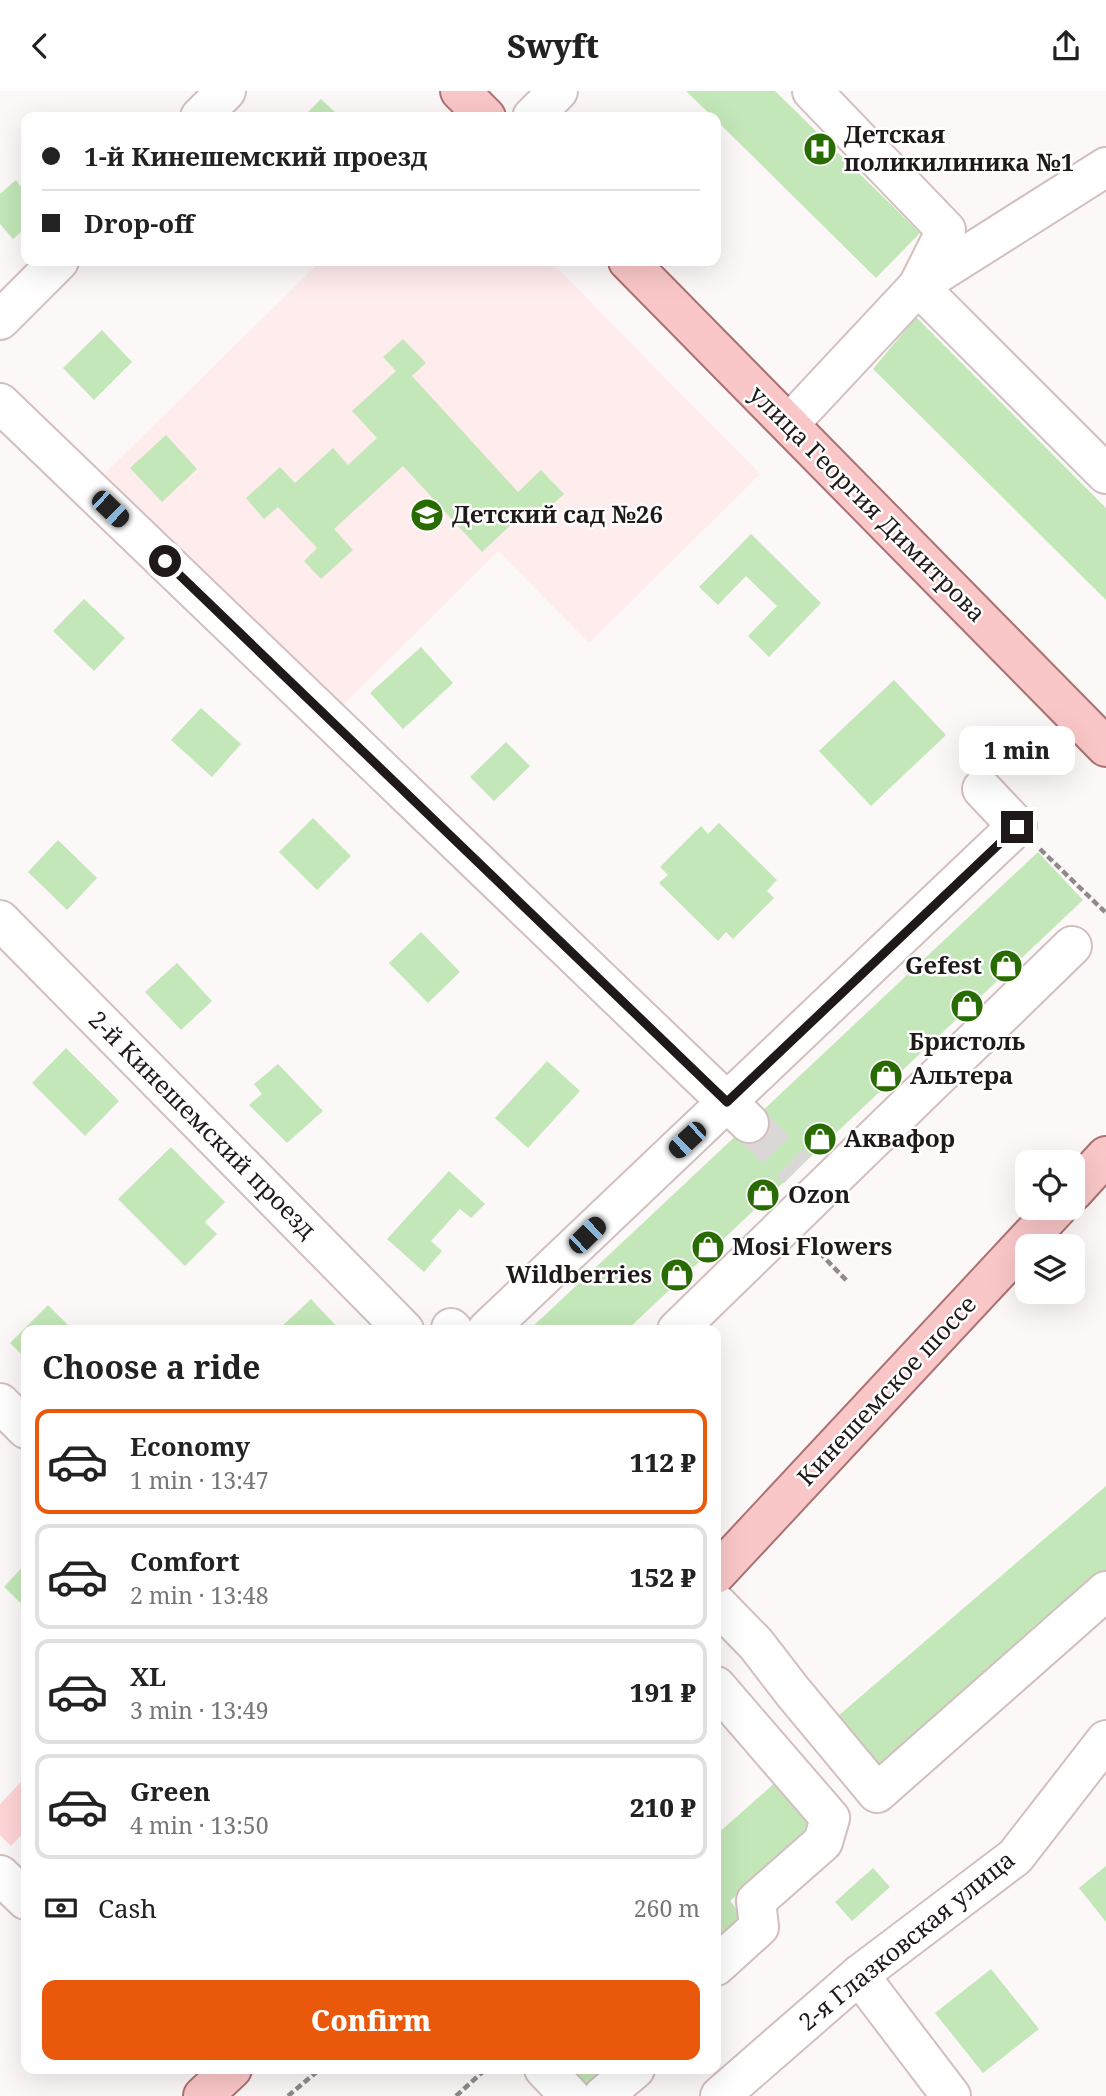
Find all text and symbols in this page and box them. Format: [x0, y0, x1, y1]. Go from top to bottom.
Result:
text: Swyft [507, 24, 599, 67]
icon: back [21, 27, 59, 65]
icon: share [1047, 27, 1085, 65]
place label: Детская поликилиника №1 [844, 117, 1074, 178]
hospital icon: Детская поликилиника №1 [801, 130, 839, 168]
text: 1-й Кинешемский проезд [84, 138, 427, 174]
text: Drop-off [84, 205, 194, 241]
street label: улица Георгия Димитрова [742, 377, 994, 629]
car [88, 487, 133, 531]
school or university icon: Детский сад №26 [408, 496, 446, 534]
place label: Детский сад №26 [452, 497, 663, 530]
route start [149, 545, 181, 577]
callout: 1 min [959, 725, 1075, 775]
text: 1 min [984, 734, 1050, 766]
route end [1001, 811, 1033, 843]
shop icon: Gefest [987, 947, 1025, 985]
place label: Gefest [905, 948, 982, 981]
shop icon: Бристоль [948, 987, 986, 1025]
street label: 2-й Кинешемский проезд [82, 1003, 324, 1245]
place label: Бристоль [909, 1024, 1025, 1057]
shop icon: Альтера [867, 1057, 905, 1095]
place label: Альтера [910, 1058, 1013, 1091]
car [665, 1118, 710, 1162]
shop icon: Аквафор [801, 1120, 839, 1158]
place label: Аквафор [844, 1121, 955, 1154]
map controls [1015, 1150, 1085, 1304]
button: locate [1015, 1150, 1085, 1220]
shop icon: Ozon [744, 1176, 782, 1214]
place label: Ozon [788, 1177, 850, 1210]
car [565, 1213, 610, 1257]
shop icon: Mosi Flowers [689, 1228, 727, 1266]
place label: Mosi Flowers [732, 1229, 892, 1262]
button: layers [1015, 1234, 1085, 1304]
shop icon: Wildberries [658, 1256, 696, 1294]
place label: Wildberries [506, 1257, 652, 1290]
street label: Кинешемское шоссе [789, 1288, 983, 1492]
text: Choose a ride [42, 1345, 261, 1388]
text: Economy [130, 1428, 250, 1464]
icon: car [46, 1430, 109, 1493]
text: 112 ₽ [630, 1444, 696, 1480]
text: 1 min · 13:47 [130, 1464, 268, 1496]
text: Comfort [130, 1543, 240, 1579]
icon: car [46, 1545, 109, 1608]
text: 152 ₽ [630, 1559, 696, 1595]
text: 2 min · 13:48 [130, 1579, 268, 1611]
text: XL [130, 1658, 166, 1694]
icon: car [46, 1660, 109, 1723]
text: 191 ₽ [630, 1674, 696, 1710]
text: 3 min · 13:49 [130, 1694, 268, 1726]
text: Green [130, 1773, 211, 1809]
icon: car [46, 1775, 109, 1838]
text: 210 ₽ [630, 1789, 696, 1825]
text: 4 min · 13:50 [130, 1809, 268, 1841]
street label: 2-я Глазковская улица [791, 1842, 1021, 2037]
icon: cash [42, 1889, 80, 1927]
text: Cash [98, 1890, 157, 1926]
text: 260 m [634, 1892, 700, 1924]
button: Confirm [42, 1980, 700, 2060]

